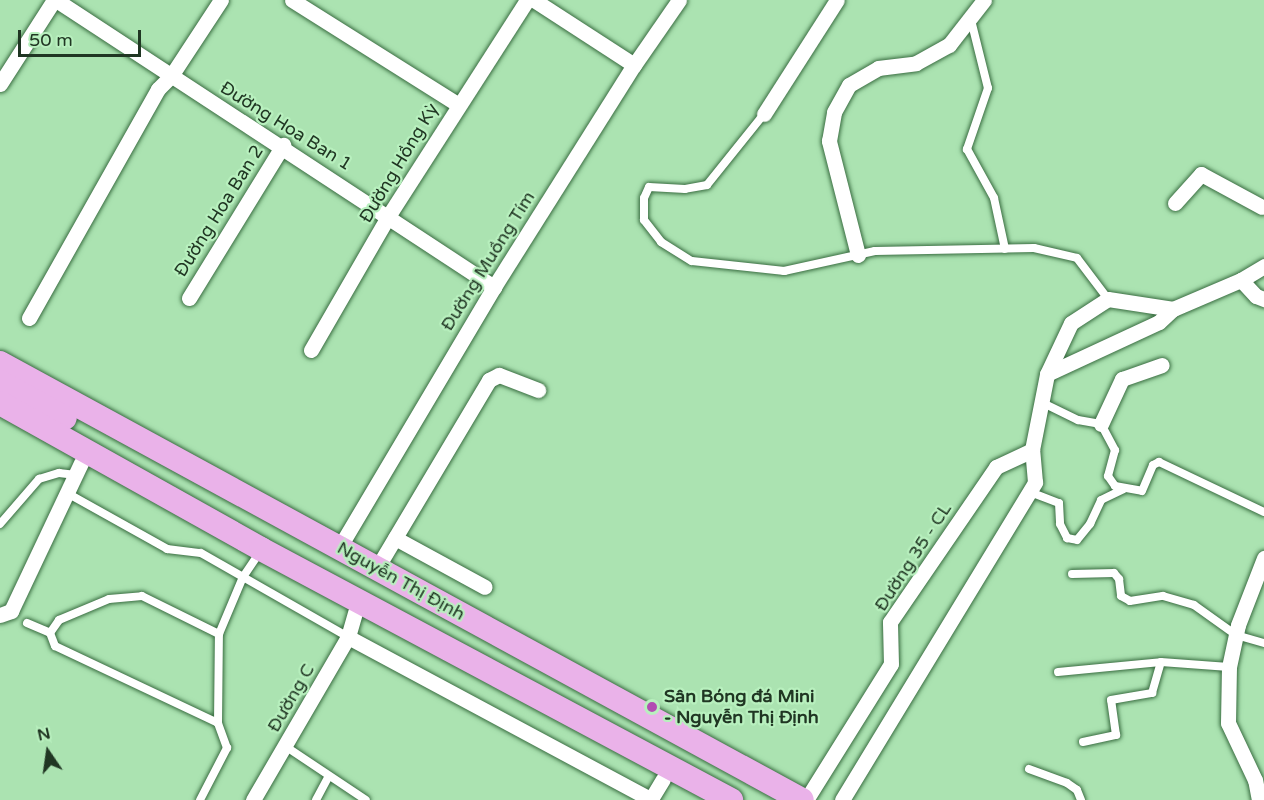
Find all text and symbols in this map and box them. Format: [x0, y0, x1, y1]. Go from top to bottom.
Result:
scale bar [21, 18, 144, 56]
text: 50 m [29, 29, 73, 51]
street label: Đường Hoa Ban 1 [216, 77, 356, 175]
street label: Đường Hồng Kỳ [355, 99, 443, 227]
street label: Đường Hoa Ban 2 [170, 141, 268, 281]
street label: Đường Muồng Tím [436, 187, 540, 335]
street label: Đường 35 - CL [870, 499, 956, 615]
street label: Nguyễn Thị Định [333, 537, 469, 625]
street label: Đường C [263, 660, 319, 736]
place label: Sân Bóng đá Mini - Nguyễn Thị Định [664, 686, 819, 728]
marker: Sân Bóng đá Mini - Nguyễn Thị Định [645, 700, 659, 714]
north arrow [18, 722, 78, 782]
text: N [35, 723, 52, 746]

